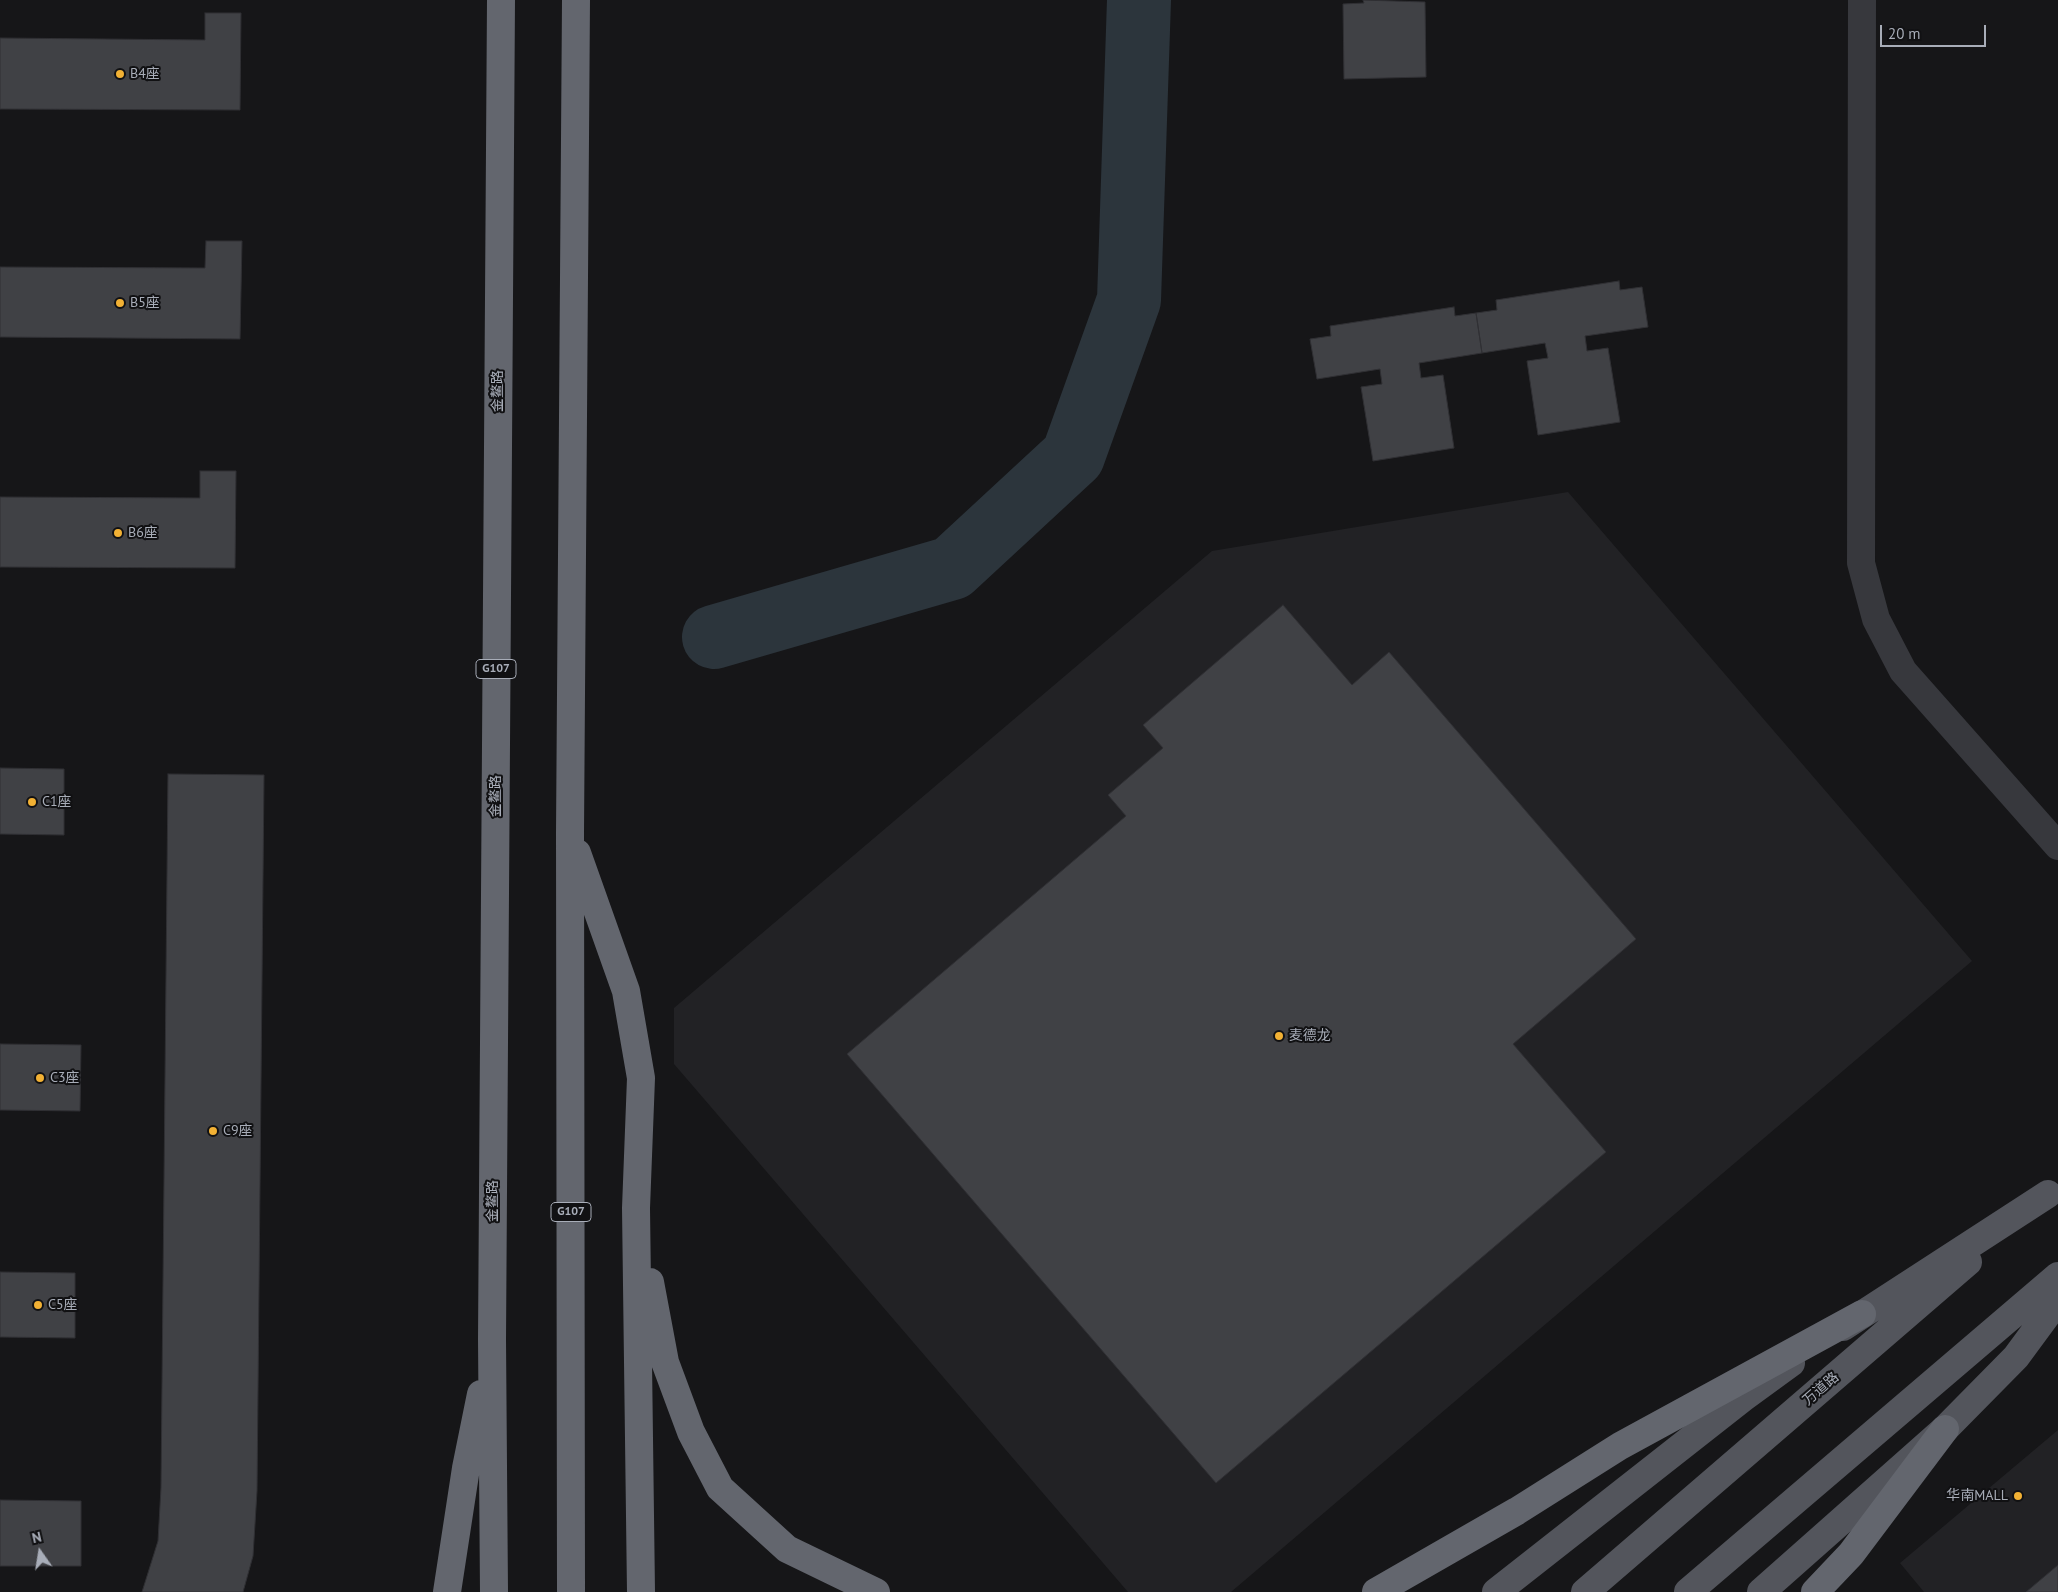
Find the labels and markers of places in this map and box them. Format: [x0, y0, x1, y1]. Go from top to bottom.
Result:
place label: B4座 [130, 66, 160, 82]
marker: B4座 [114, 68, 126, 80]
place label: B5座 [130, 295, 160, 311]
marker: B5座 [114, 297, 126, 309]
place label: B6座 [128, 525, 158, 541]
marker: B6座 [112, 527, 124, 539]
place label: C1座 [42, 794, 72, 810]
marker: C1座 [26, 796, 38, 808]
place label: 麦德龙 [1289, 1028, 1331, 1044]
marker: 麦德龙 [1273, 1030, 1285, 1042]
place label: C3座 [50, 1070, 80, 1086]
marker: C3座 [34, 1072, 46, 1084]
place label: C9座 [223, 1123, 253, 1139]
marker: C9座 [207, 1125, 219, 1137]
place label: C5座 [48, 1297, 78, 1313]
marker: C5座 [32, 1299, 44, 1311]
place label: 华南MALL [1946, 1488, 2008, 1504]
marker: 华南MALL [2012, 1490, 2024, 1502]

